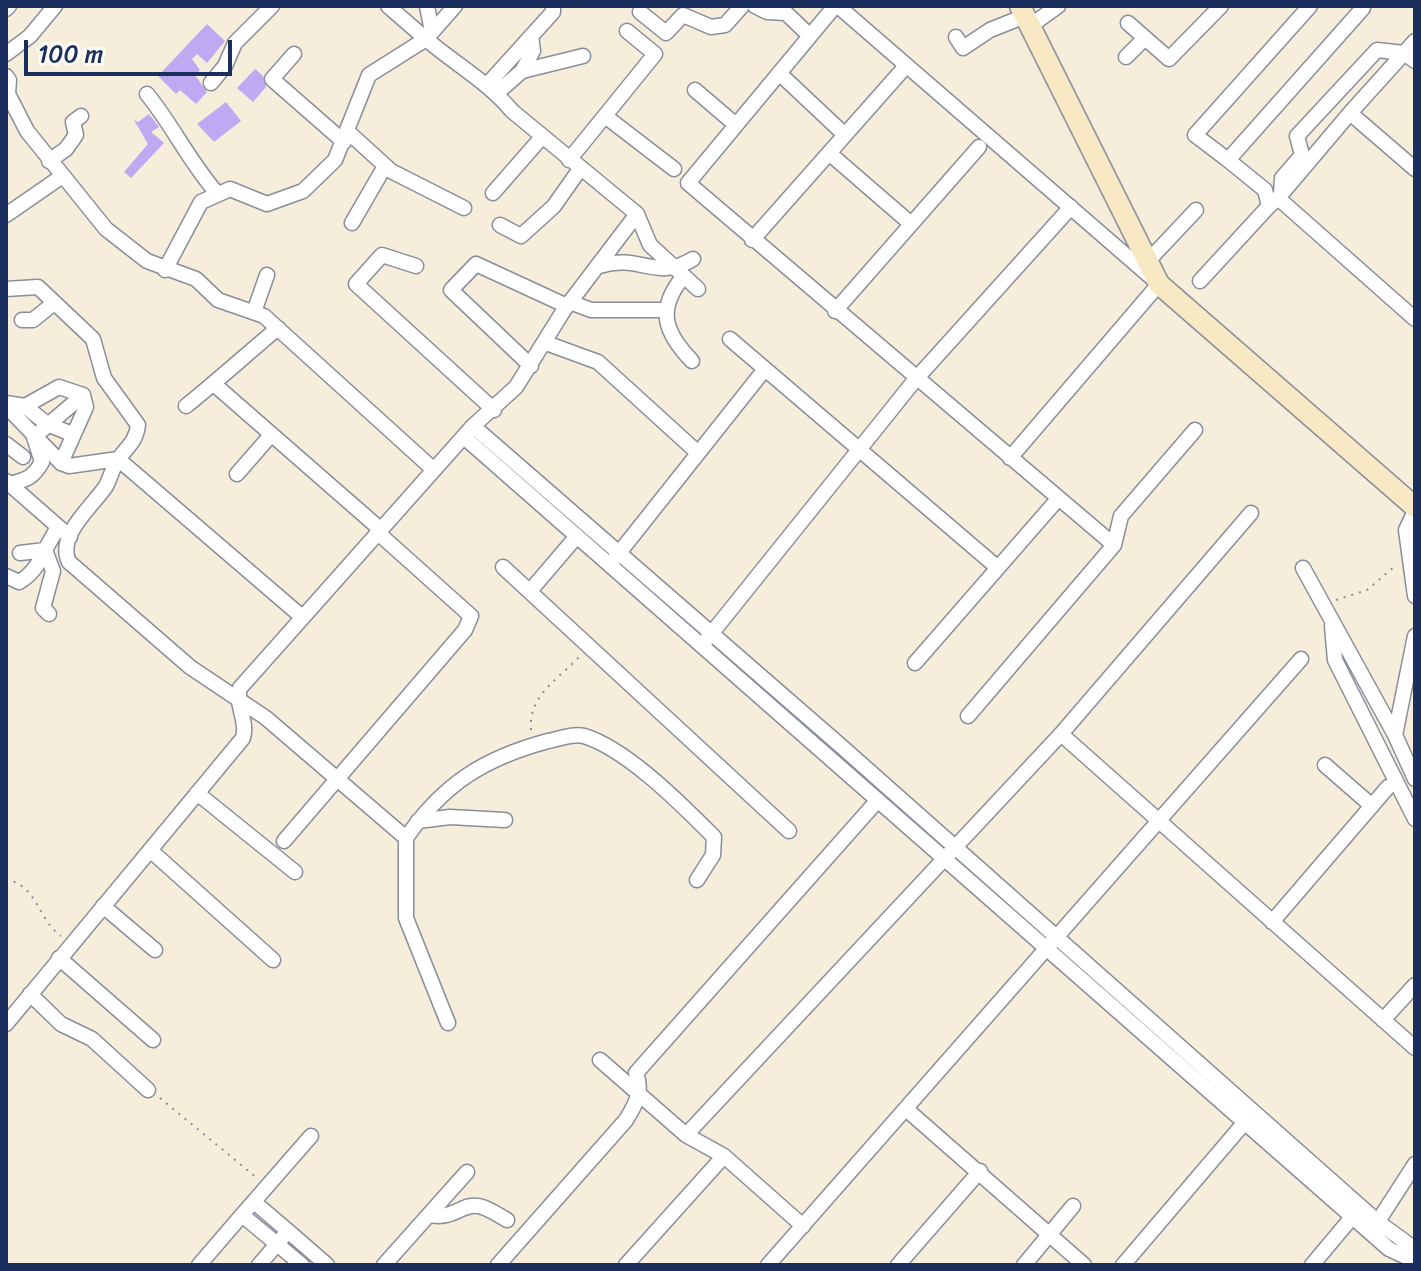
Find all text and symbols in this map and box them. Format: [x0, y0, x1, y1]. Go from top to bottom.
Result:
scale bar [28, 24, 236, 74]
text: 100 m [38, 33, 103, 75]

